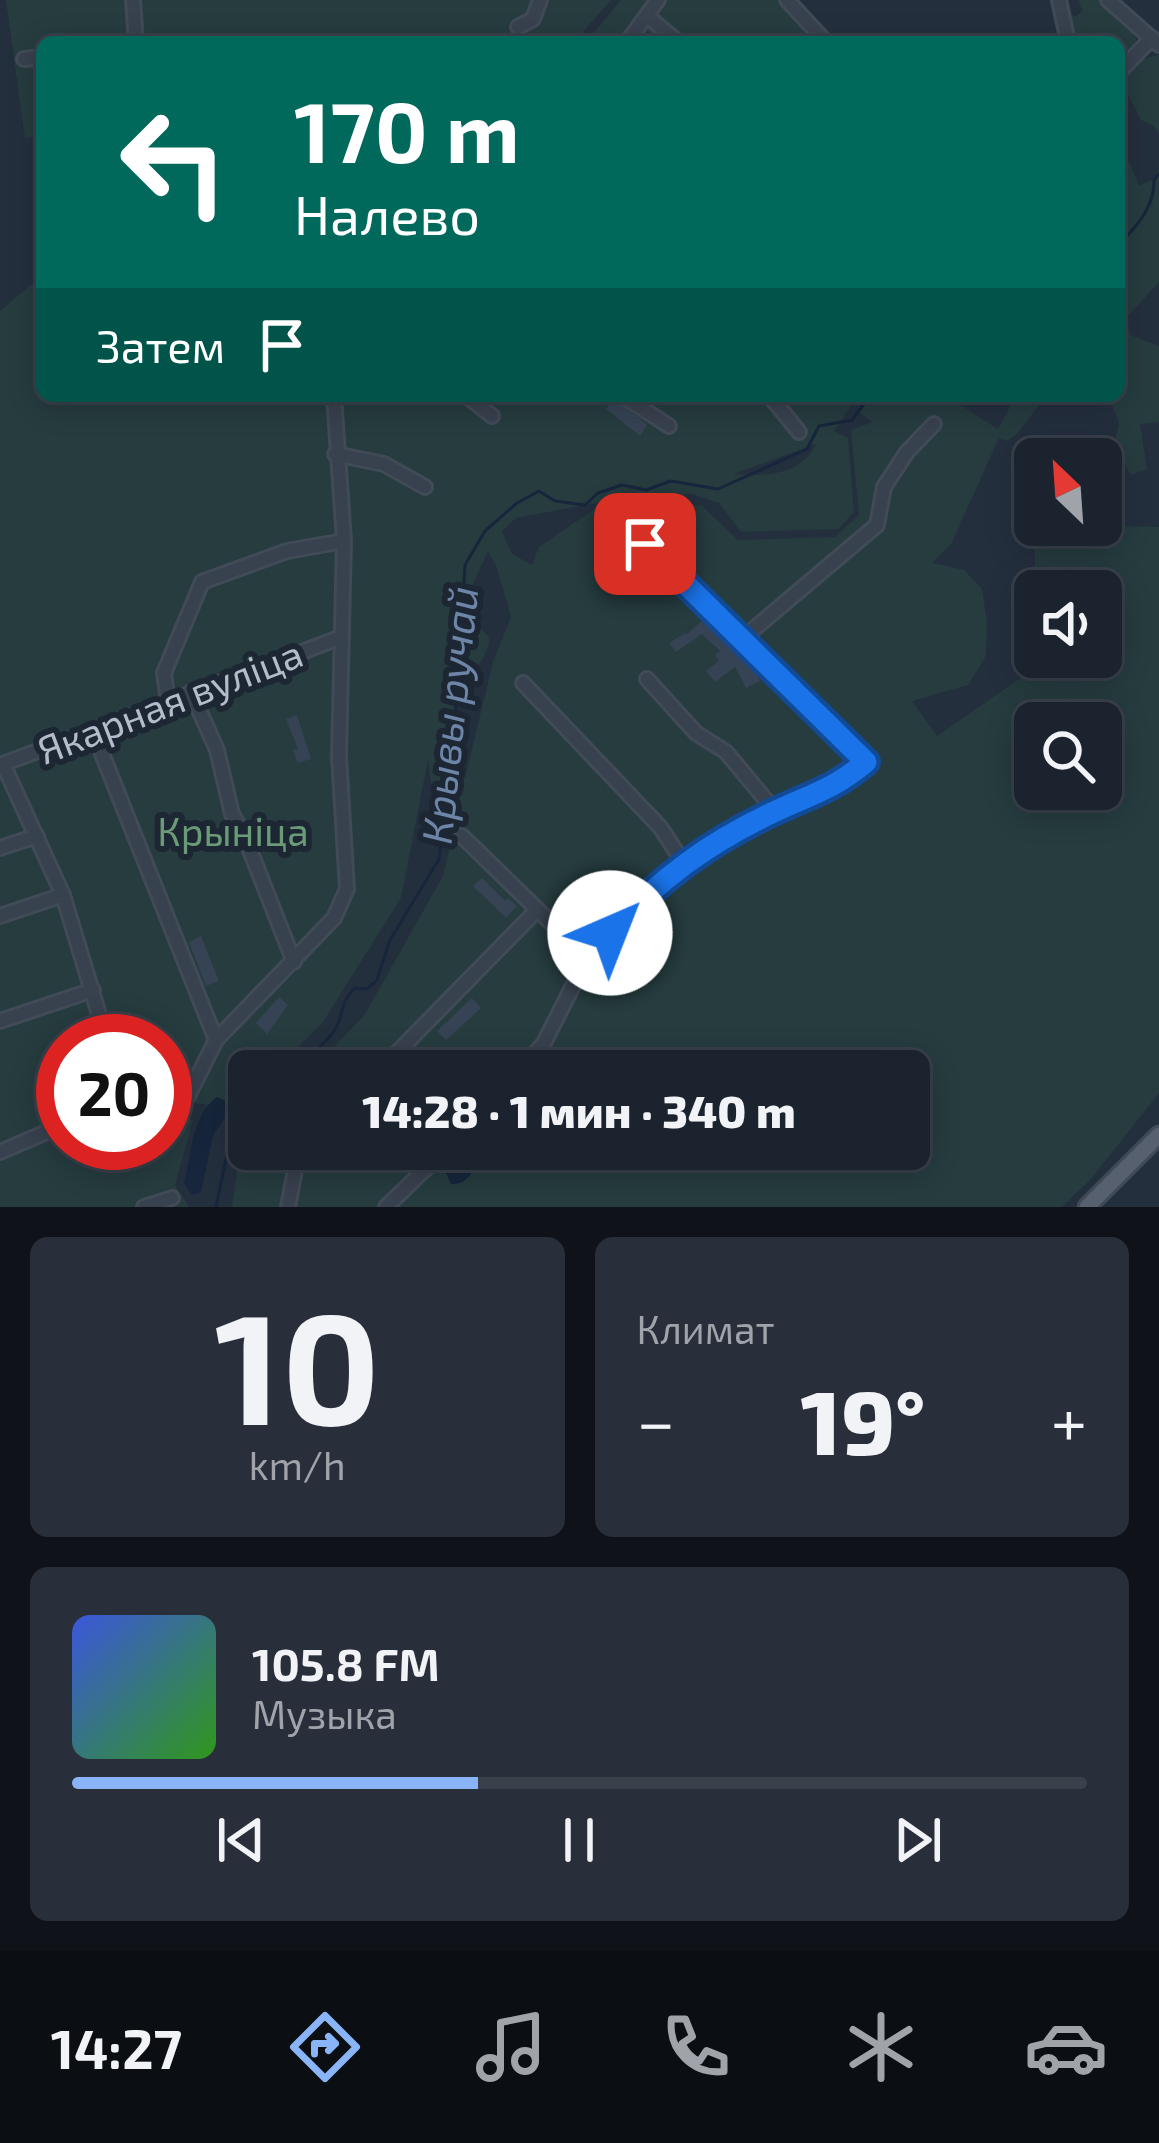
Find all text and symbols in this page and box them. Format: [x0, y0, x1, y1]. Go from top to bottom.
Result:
text: 170 m [294, 79, 520, 180]
icon: left [96, 84, 252, 240]
text: Налево [294, 181, 480, 246]
icon: arrive [249, 312, 315, 378]
text: Затем [96, 318, 225, 372]
north arrow [1014, 438, 1122, 546]
map controls [1014, 438, 1122, 810]
pin [594, 493, 696, 595]
icon: arrive [612, 511, 678, 577]
button: sound [1014, 570, 1122, 678]
water label: Крывы ручай [410, 583, 486, 846]
street label: Якарная вуліца [30, 628, 309, 774]
button: search [1014, 702, 1122, 810]
park label: Крыніца [157, 807, 309, 854]
position arrow [547, 870, 673, 996]
speed limit sign: 20 [36, 1014, 192, 1170]
text: 14:28 · 1 мин · 340 m [362, 1083, 796, 1137]
text: 10 [214, 1269, 380, 1456]
text: Климат [637, 1305, 775, 1352]
text: 19° [801, 1365, 925, 1473]
text: − [637, 1380, 675, 1459]
text: + [1051, 1380, 1087, 1459]
text: km/h [249, 1441, 346, 1488]
text: 105.8 FM [252, 1636, 440, 1690]
text: Музыка [252, 1690, 397, 1737]
icon: previous [208, 1807, 274, 1873]
icon: pause [546, 1807, 612, 1873]
icon: next [885, 1807, 951, 1873]
icon: directions [283, 2005, 367, 2089]
icon: music [469, 2005, 553, 2089]
icon: phone [654, 2005, 738, 2089]
icon: climate [839, 2005, 923, 2089]
icon: car [1024, 2005, 1108, 2089]
text: 14:27 [51, 2015, 182, 2080]

